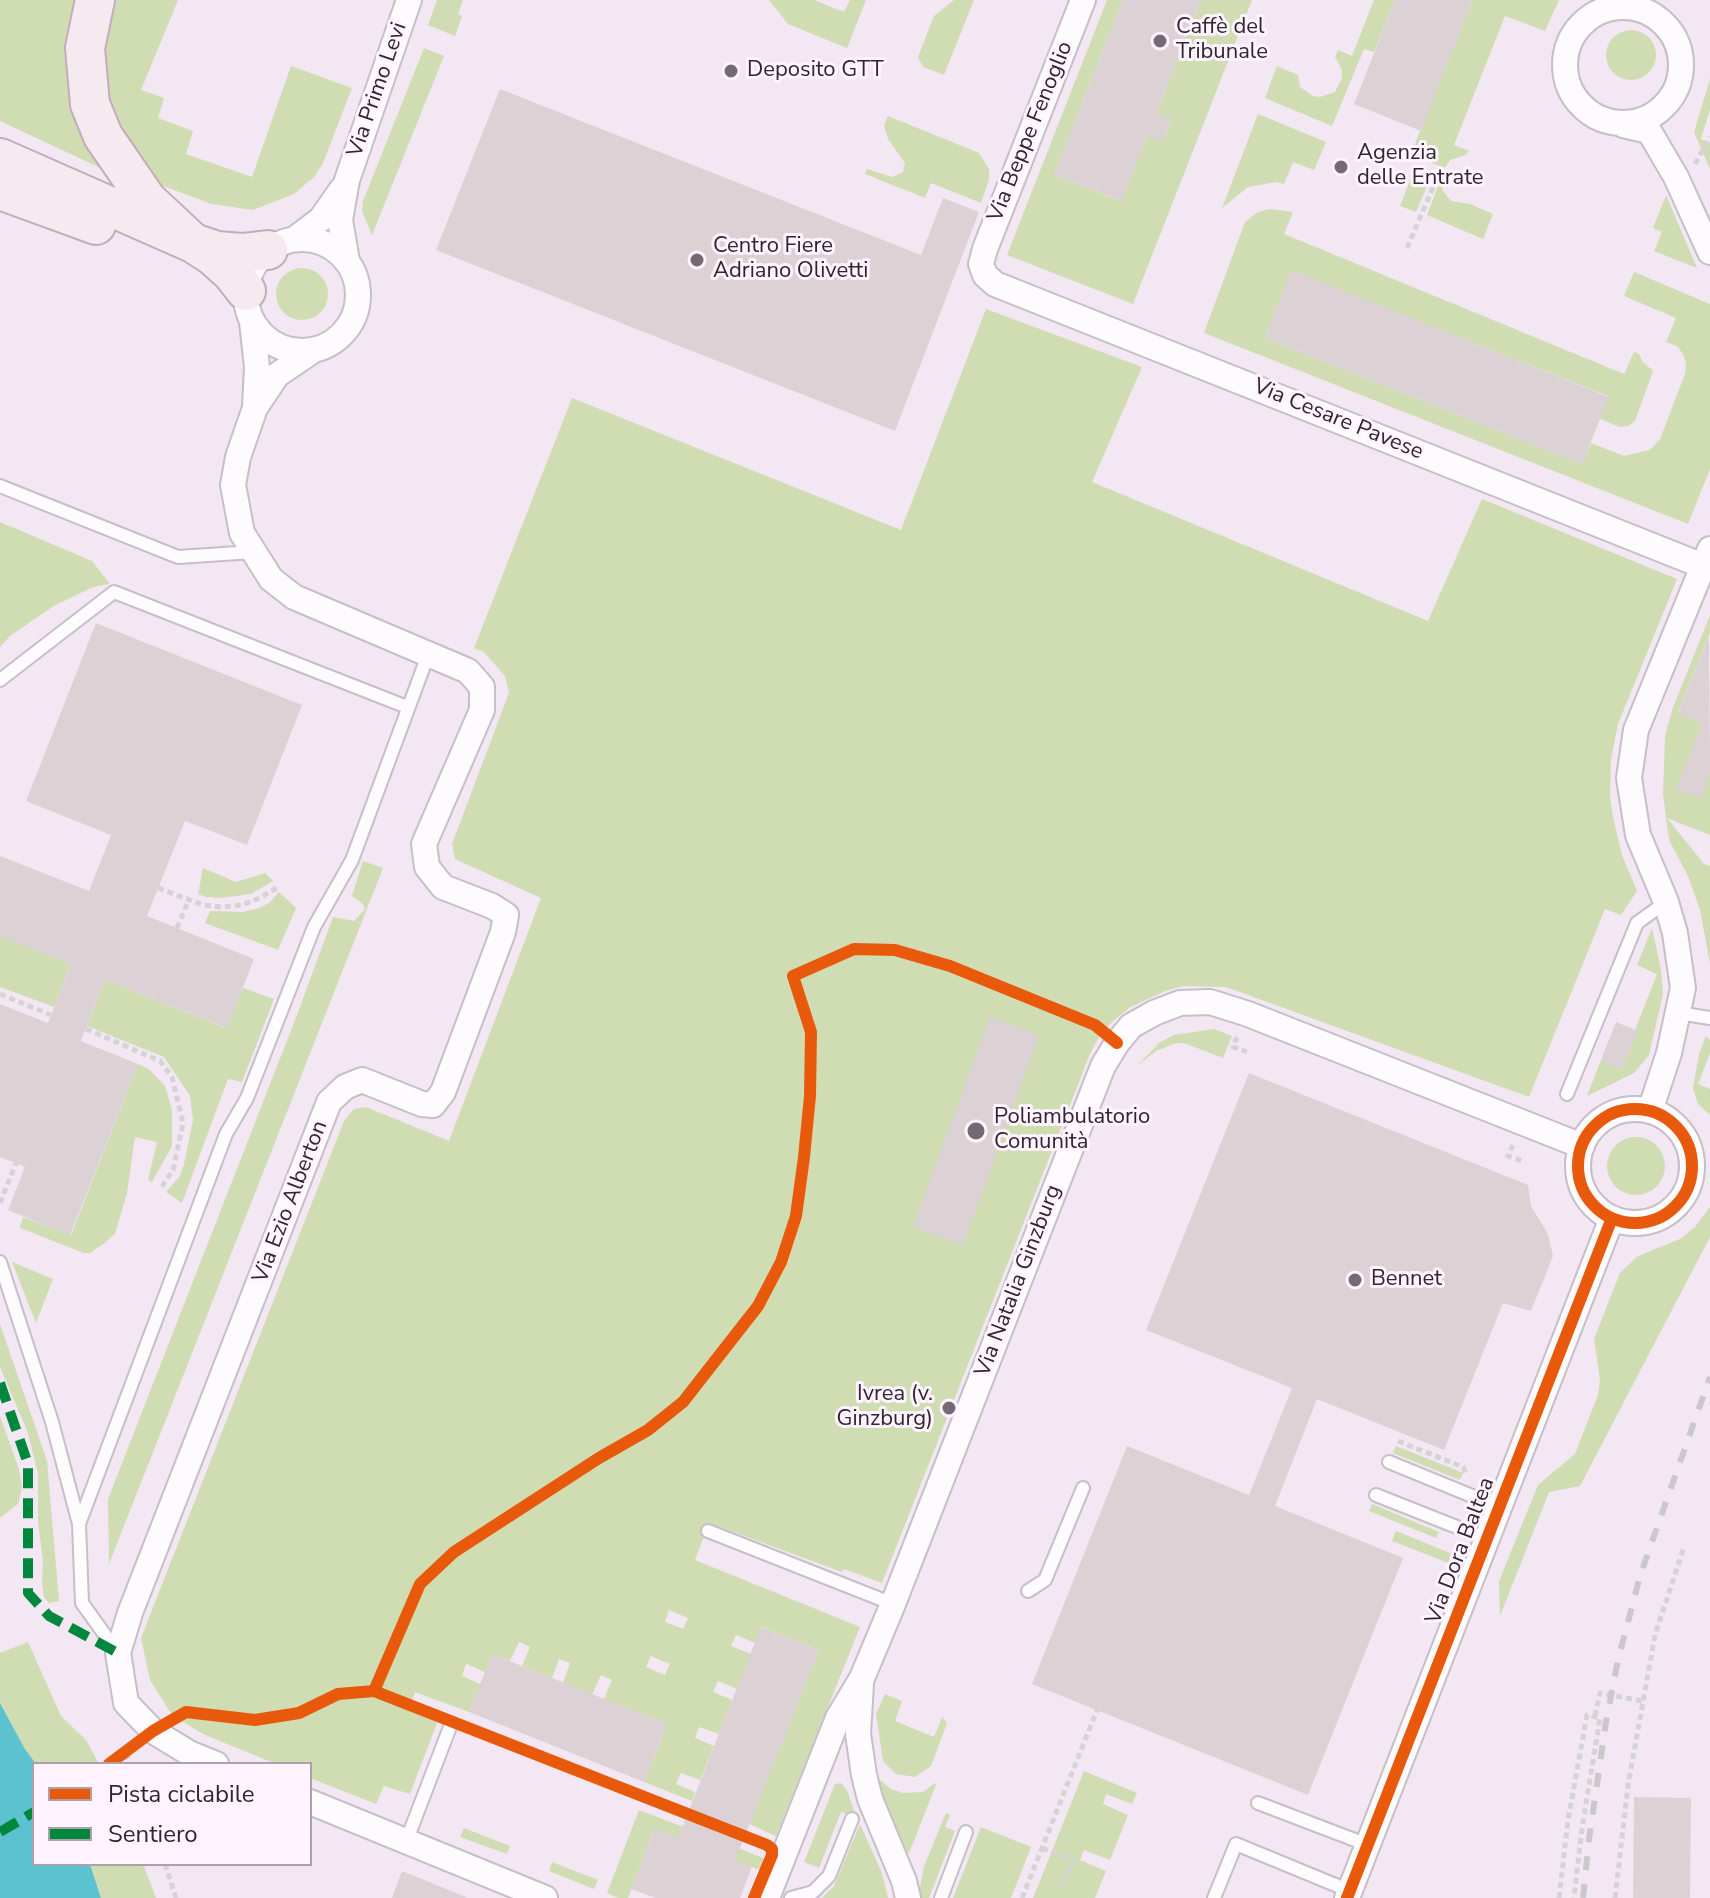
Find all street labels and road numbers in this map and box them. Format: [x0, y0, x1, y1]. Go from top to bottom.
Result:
street label: Via Primo Levi [343, 19, 413, 161]
street label: Via Beppe Fenoglio [983, 38, 1079, 226]
street label: Via Cesare Pavese [1249, 374, 1427, 466]
street label: Via Ezio Alberton [248, 1117, 334, 1287]
street label: Via Natalia Ginzburg [970, 1181, 1068, 1381]
street label: Via Dora Baltea [1421, 1474, 1501, 1628]

